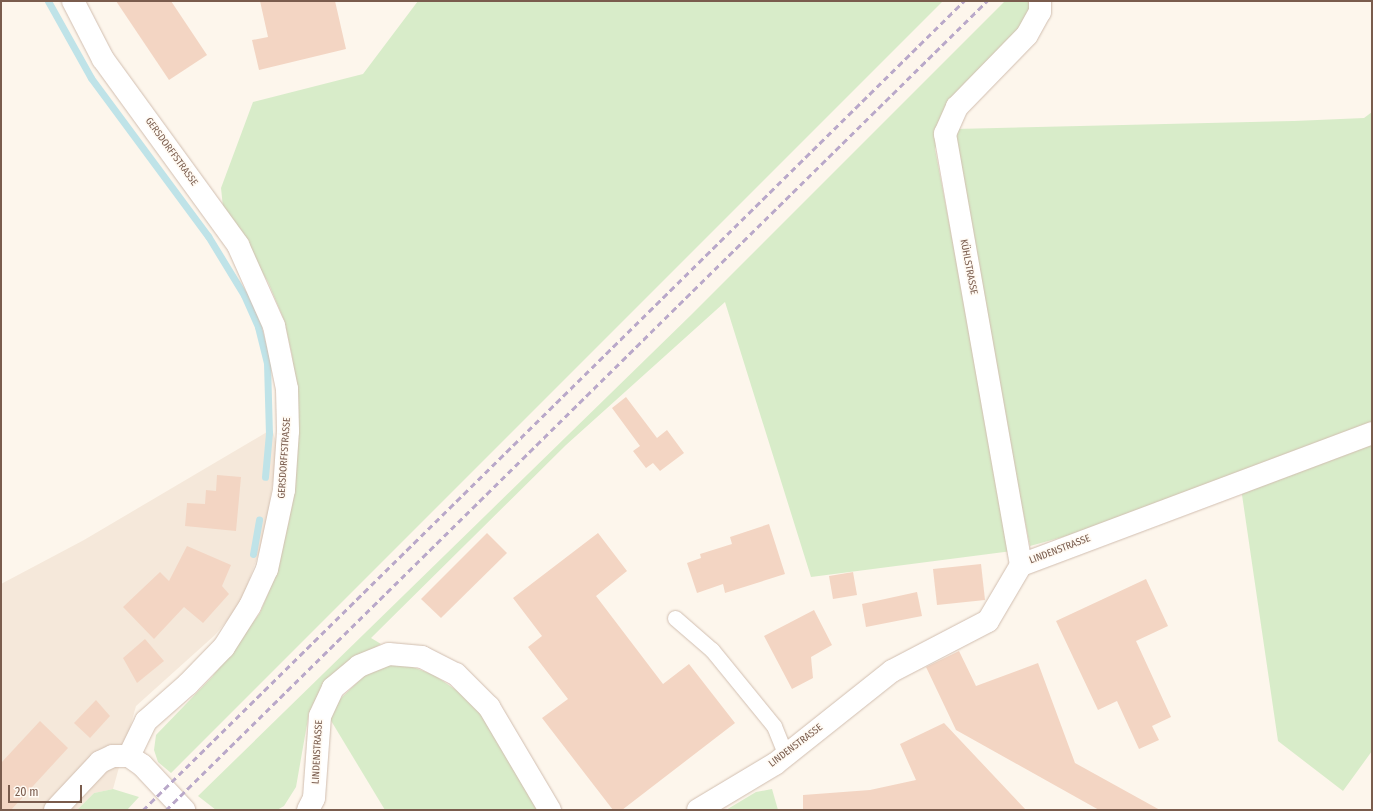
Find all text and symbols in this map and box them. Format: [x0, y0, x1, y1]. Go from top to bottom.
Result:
street label: GERSDORFFSTRASSE [142, 116, 200, 188]
street label: KÜHLSTRASSE [957, 238, 979, 296]
street label: GERSDORFFSTRASSE [276, 417, 294, 499]
street label: LINDENSTRASSE [1028, 533, 1092, 567]
street label: LINDENSTRASSE [310, 720, 326, 784]
street label: LINDENSTRASSE [767, 722, 825, 770]
scale bar [10, 777, 84, 803]
text: 20 m [15, 785, 39, 799]

